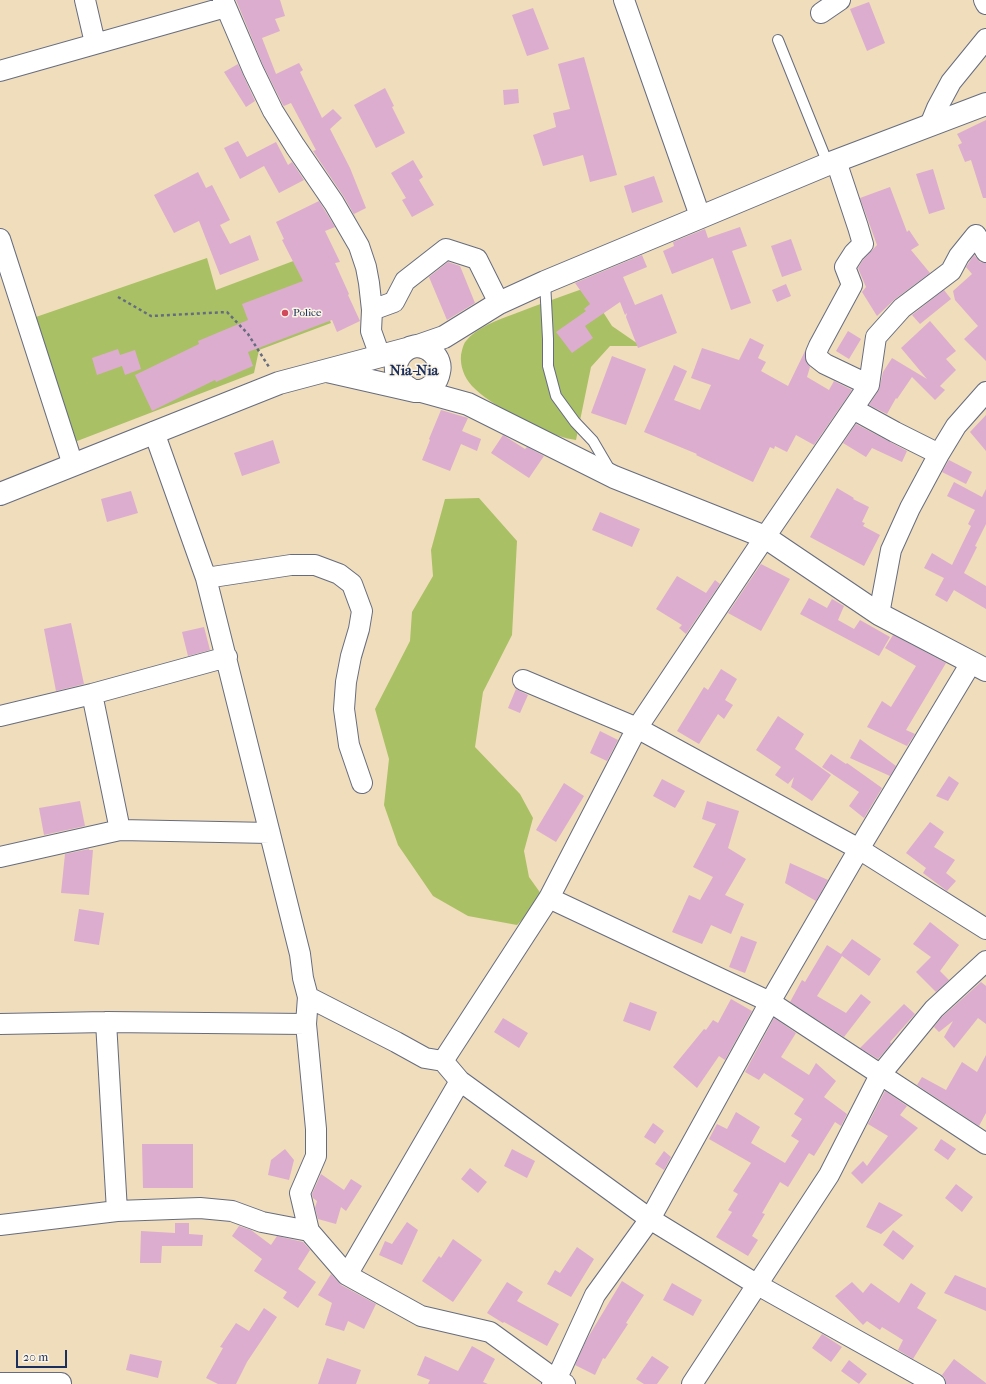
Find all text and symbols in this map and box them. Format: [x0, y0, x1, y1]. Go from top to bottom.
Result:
place label: Police [293, 306, 321, 320]
marker: Police [280, 308, 290, 318]
district label: Nia-Nia [389, 362, 439, 380]
scale bar [18, 1342, 69, 1368]
text: 20 m [23, 1350, 48, 1364]

